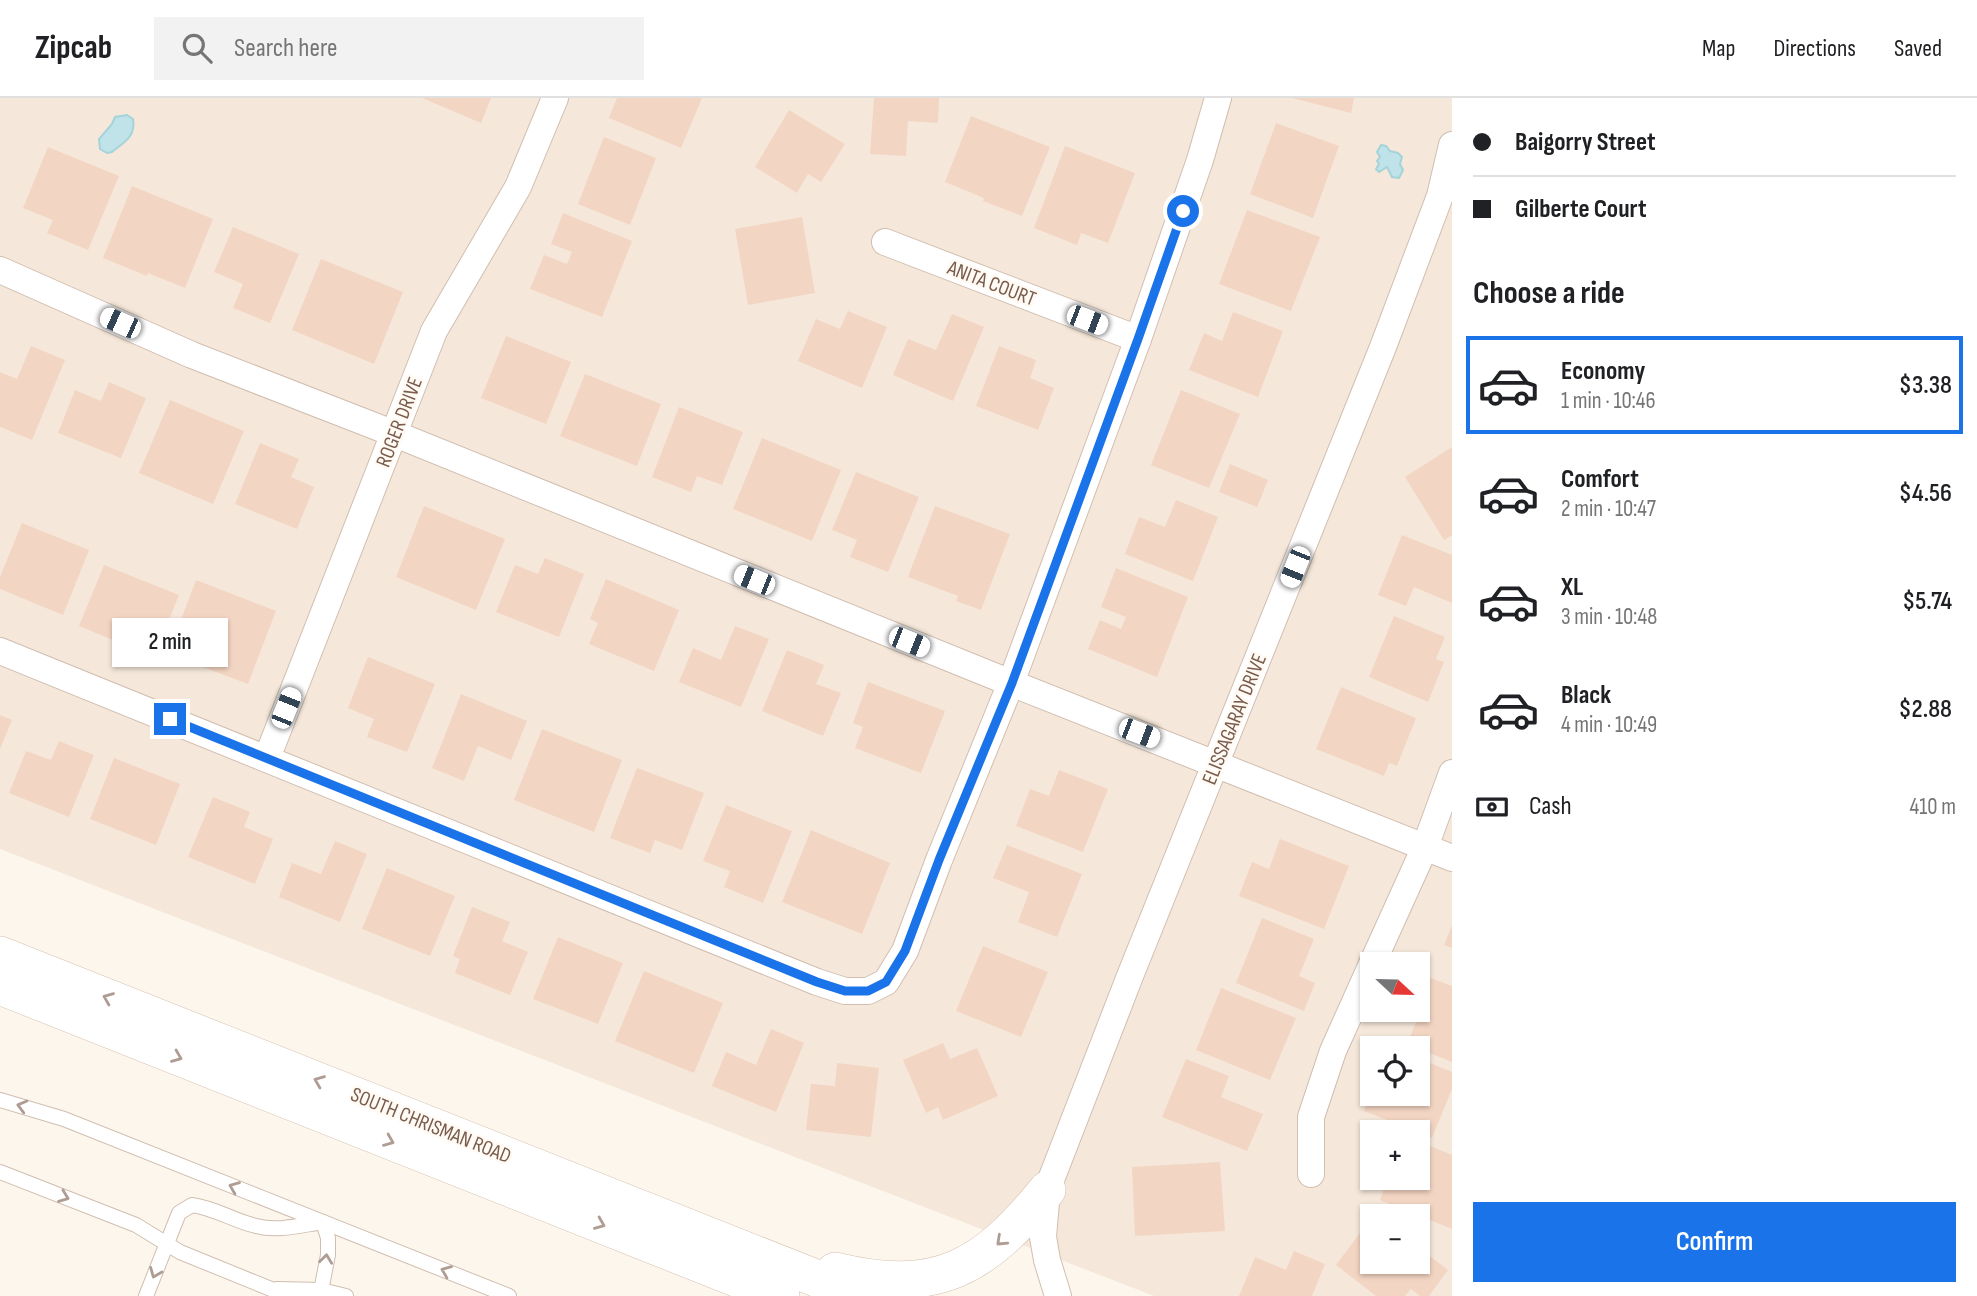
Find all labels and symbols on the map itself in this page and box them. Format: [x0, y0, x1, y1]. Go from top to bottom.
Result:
route start [1167, 195, 1199, 227]
street label: ANITA COURT [943, 255, 1040, 312]
car [1064, 303, 1111, 337]
car [97, 305, 144, 341]
street label: ROGER DRIVE [371, 374, 428, 471]
car [1278, 544, 1313, 590]
car [731, 562, 778, 598]
callout: 2 min [112, 618, 228, 666]
car [886, 624, 933, 660]
street label: ELISSAGARAY DRIVE [1197, 650, 1272, 788]
car [269, 685, 304, 731]
route end [154, 703, 186, 735]
car [1116, 716, 1163, 750]
north arrow [1360, 952, 1430, 1022]
one-way arrow [102, 992, 114, 1006]
one-way arrow [171, 1048, 183, 1062]
one-way arrow [314, 1076, 326, 1090]
street label: SOUTH CHRISMAN ROAD [347, 1082, 515, 1169]
one-way arrow [16, 1100, 28, 1114]
one-way arrow [382, 1132, 394, 1146]
one-way arrow [229, 1181, 241, 1195]
one-way arrow [57, 1188, 69, 1202]
one-way arrow [594, 1216, 606, 1230]
one-way arrow [997, 1232, 1010, 1245]
one-way arrow [319, 1253, 334, 1264]
one-way arrow [440, 1265, 452, 1279]
one-way arrow [150, 1267, 164, 1279]

